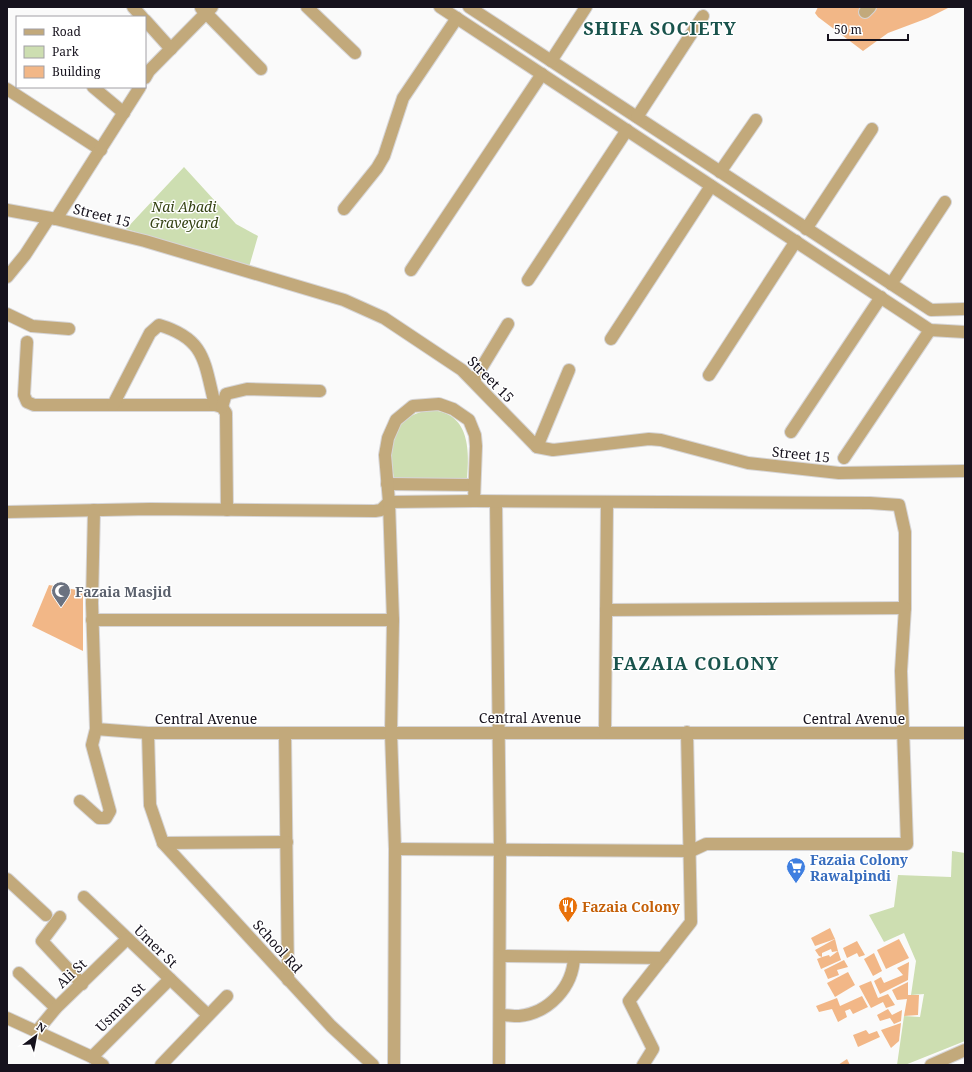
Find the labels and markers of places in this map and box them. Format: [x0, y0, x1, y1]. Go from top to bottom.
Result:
mosque icon: Fazaia Masjid [50, 580, 72, 608]
place label: Fazaia Masjid [75, 582, 172, 601]
place label: Fazaia Colony Rawalpindi [810, 850, 909, 885]
supermarket icon: Fazaia Colony Rawalpindi [785, 856, 807, 884]
restaurant icon: Fazaia Colony [557, 895, 579, 923]
place label: Fazaia Colony [582, 897, 681, 916]

